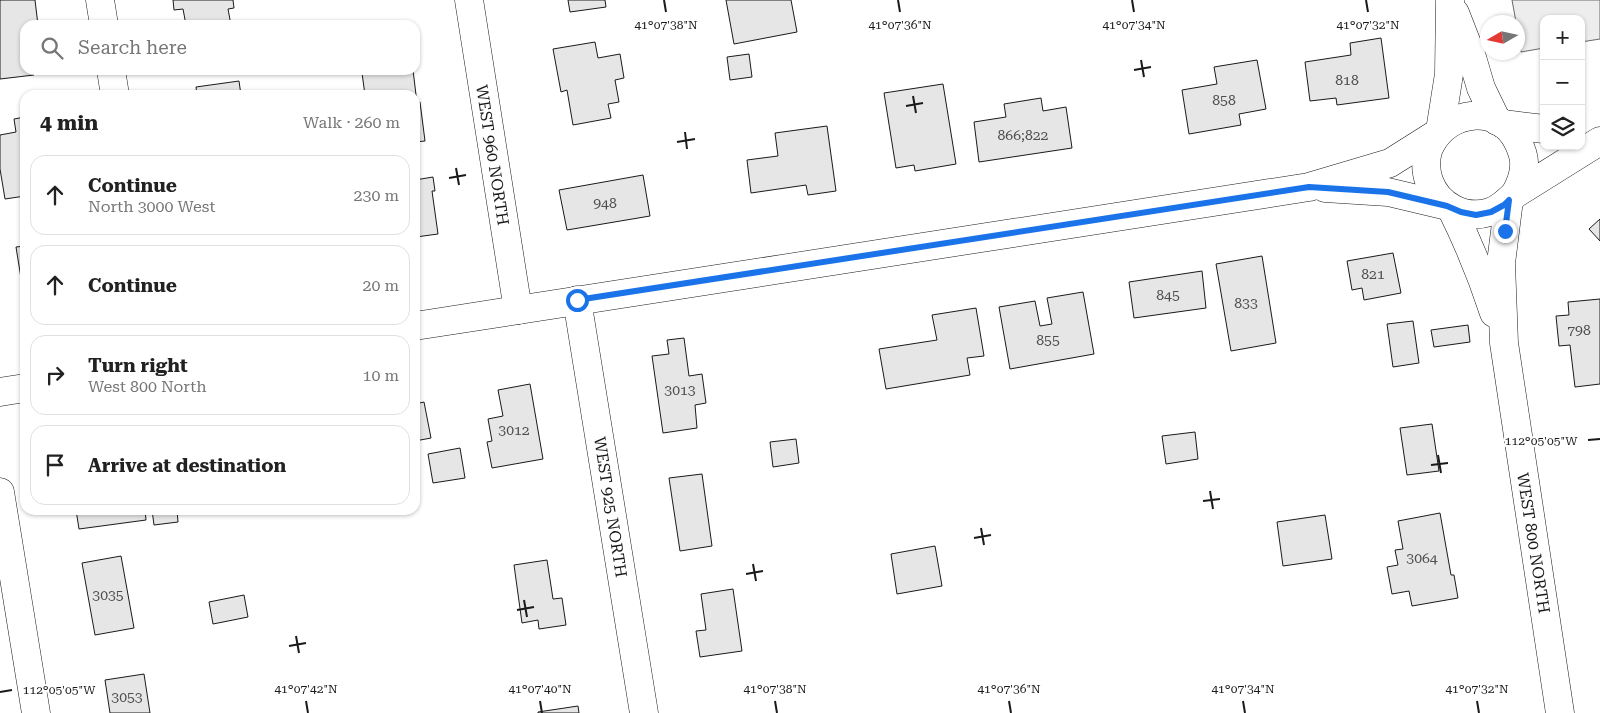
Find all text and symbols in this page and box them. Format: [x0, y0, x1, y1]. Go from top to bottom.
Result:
north arrow [1480, 15, 1525, 60]
map controls [1540, 15, 1585, 150]
button: + [1540, 15, 1585, 60]
text: 41°07'38"N [634, 18, 698, 32]
text: 41°07'36"N [868, 18, 932, 32]
text: 41°07'34"N [1102, 18, 1166, 32]
text: 41°07'32"N [1336, 18, 1400, 32]
search box [20, 20, 420, 75]
icon: search [38, 34, 66, 62]
text: Search here [78, 36, 187, 59]
button: − [1540, 60, 1585, 105]
house number: 818 [1335, 72, 1359, 88]
street label: WEST 960 NORTH [472, 83, 513, 227]
house number: 858 [1212, 92, 1236, 108]
button: layers [1540, 105, 1585, 150]
text: 4 min [40, 111, 98, 135]
text: Walk · 260 m [303, 113, 400, 132]
house number: 866;822 [998, 127, 1049, 143]
text: Continue [88, 174, 177, 197]
icon: ahead [41, 181, 69, 209]
text: 230 m [353, 186, 399, 205]
house number: 948 [593, 195, 617, 211]
text: North 3000 West [88, 197, 215, 216]
route end [1494, 220, 1517, 243]
house number: 821 [1361, 266, 1385, 282]
icon: ahead [41, 271, 69, 299]
text: Continue [88, 274, 177, 297]
text: 20 m [362, 276, 399, 295]
house number: 845 [1156, 287, 1180, 303]
route start [566, 289, 589, 312]
house number: 833 [1234, 295, 1258, 311]
house number: 798 [1567, 322, 1591, 338]
house number: 855 [1036, 332, 1060, 348]
text: Turn right [88, 354, 188, 377]
icon: right [41, 361, 69, 389]
text: 10 m [362, 366, 399, 385]
text: West 800 North [88, 377, 206, 396]
house number: 3013 [664, 382, 696, 398]
house number: 3012 [498, 422, 530, 438]
text: 112°05'05"W [1505, 434, 1578, 448]
street label: WEST 925 NORTH [590, 435, 631, 579]
icon: arrive [41, 451, 69, 479]
text: Arrive at destination [88, 454, 286, 477]
street label: WEST 800 NORTH [1513, 471, 1554, 615]
house number: 3064 [1406, 550, 1438, 566]
house number: 3035 [92, 587, 124, 603]
text: 41°07'42"N [274, 682, 338, 696]
text: 41°07'40"N [508, 682, 572, 696]
text: 41°07'38"N [743, 682, 807, 696]
text: 41°07'36"N [977, 682, 1041, 696]
text: 41°07'34"N [1211, 682, 1275, 696]
text: 41°07'32"N [1445, 682, 1509, 696]
text: 112°05'05"W [23, 683, 96, 697]
house number: 3053 [111, 689, 143, 705]

